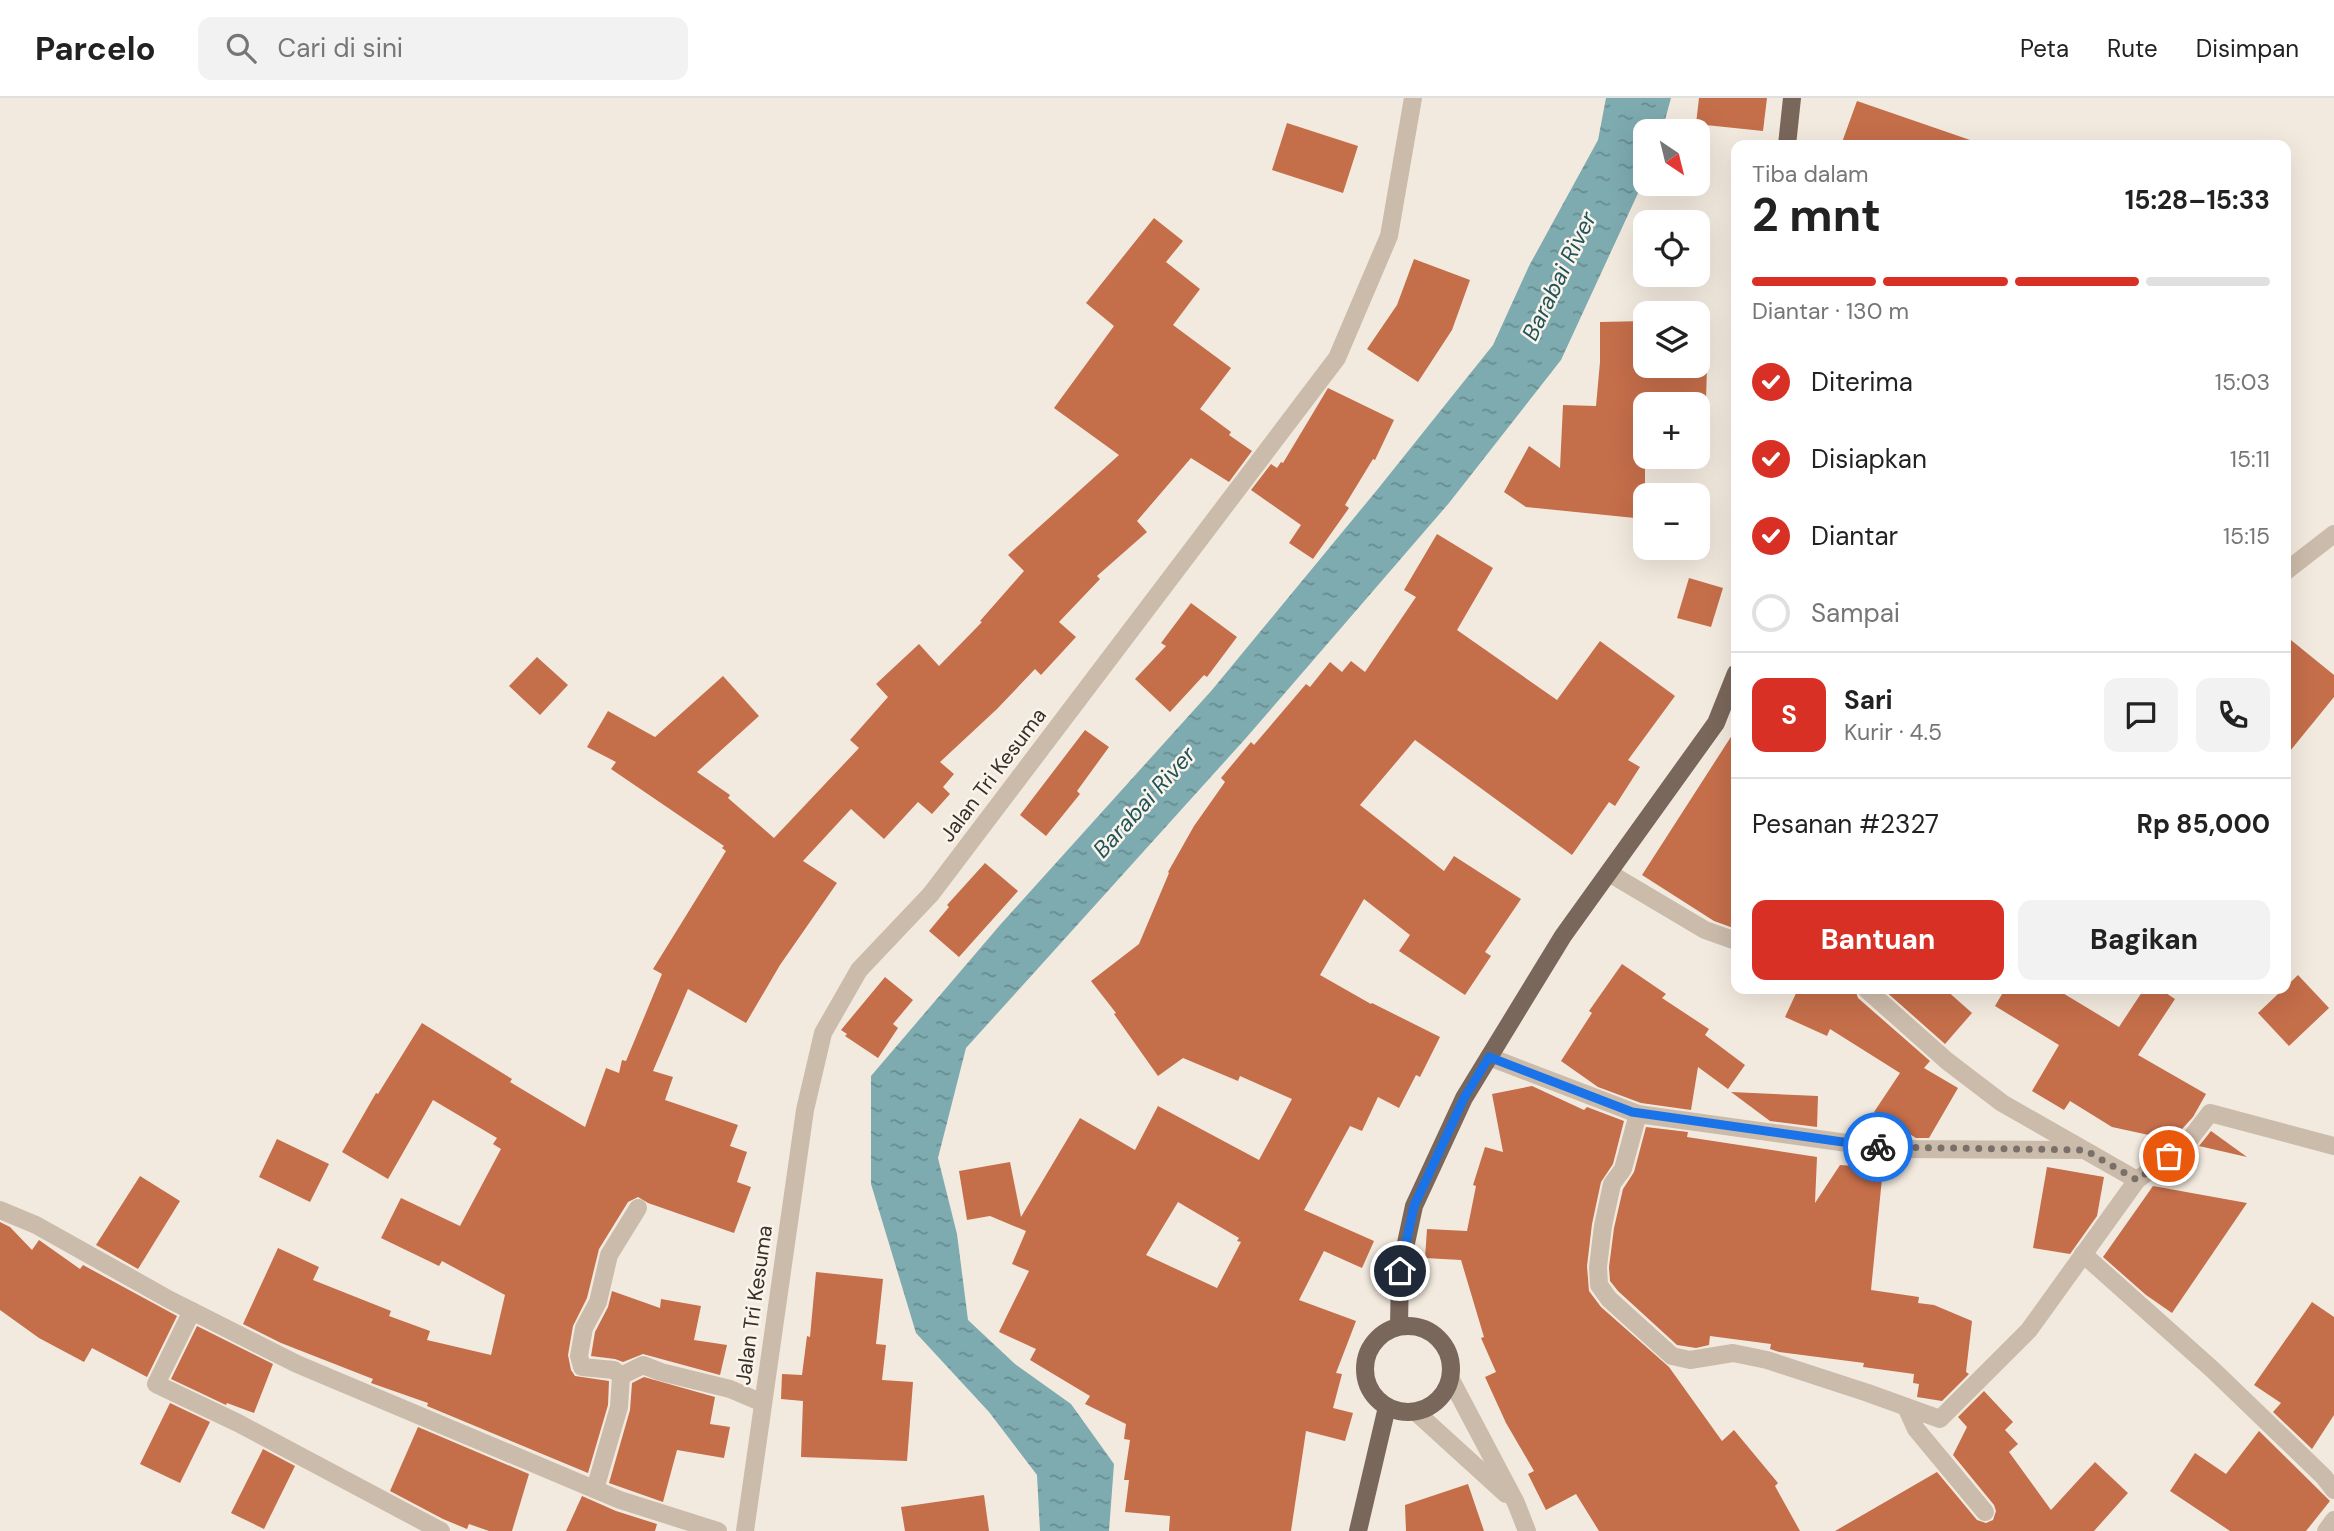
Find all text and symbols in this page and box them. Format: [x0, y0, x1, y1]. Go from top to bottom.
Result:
search box [198, 17, 688, 80]
text: Parcelo [35, 27, 156, 70]
icon: search [222, 29, 260, 67]
text: Cari di sini [278, 31, 403, 65]
text: Peta [2020, 33, 2069, 64]
text: Rute [2107, 33, 2158, 64]
text: Disimpan [2196, 33, 2299, 64]
north arrow [1633, 119, 1710, 196]
map controls [1633, 119, 1710, 560]
text: Tiba dalam [1752, 159, 1869, 189]
text: 15:28–15:33 [2125, 183, 2270, 217]
text: 2 mnt [1752, 185, 1881, 245]
water label: Barabai River [1515, 205, 1604, 345]
button: locate [1633, 210, 1710, 287]
text: Diantar · 130 m [1752, 296, 1909, 326]
button: layers [1633, 301, 1710, 378]
icon: check [1752, 363, 1790, 401]
text: Diterima [1811, 365, 1913, 399]
text: 15:03 [2215, 367, 2270, 397]
button: + [1633, 392, 1710, 469]
icon: check [1752, 440, 1790, 478]
text: Disiapkan [1811, 442, 1927, 476]
text: 15:11 [2230, 444, 2270, 474]
button: − [1633, 483, 1710, 560]
icon: check [1752, 517, 1790, 555]
text: Diantar [1811, 519, 1898, 553]
text: 15:15 [2223, 521, 2270, 551]
text: Sampai [1811, 596, 1900, 630]
button: chat [2104, 678, 2178, 752]
button: phone [2196, 678, 2270, 752]
text: Sari [1844, 683, 1893, 717]
text: S [1781, 698, 1797, 732]
street label: Jalan Tri Kesuma [933, 702, 1053, 848]
text: Kurir · 4.5 [1844, 717, 1942, 747]
water label: Barabai River [1086, 739, 1203, 864]
text: Pesanan #2327 [1752, 807, 1939, 841]
text: Rp 85,000 [2137, 807, 2270, 841]
button: Bantuan [1752, 900, 2004, 980]
button: Bagikan [2018, 900, 2270, 980]
courier [1843, 1112, 1913, 1182]
pin [2139, 1126, 2199, 1186]
icon: bike [1859, 1128, 1897, 1166]
icon: bag [2150, 1137, 2188, 1175]
street label: Jalan Tri Kesuma [729, 1223, 779, 1387]
pin [1370, 1241, 1430, 1301]
icon: home [1381, 1252, 1419, 1290]

